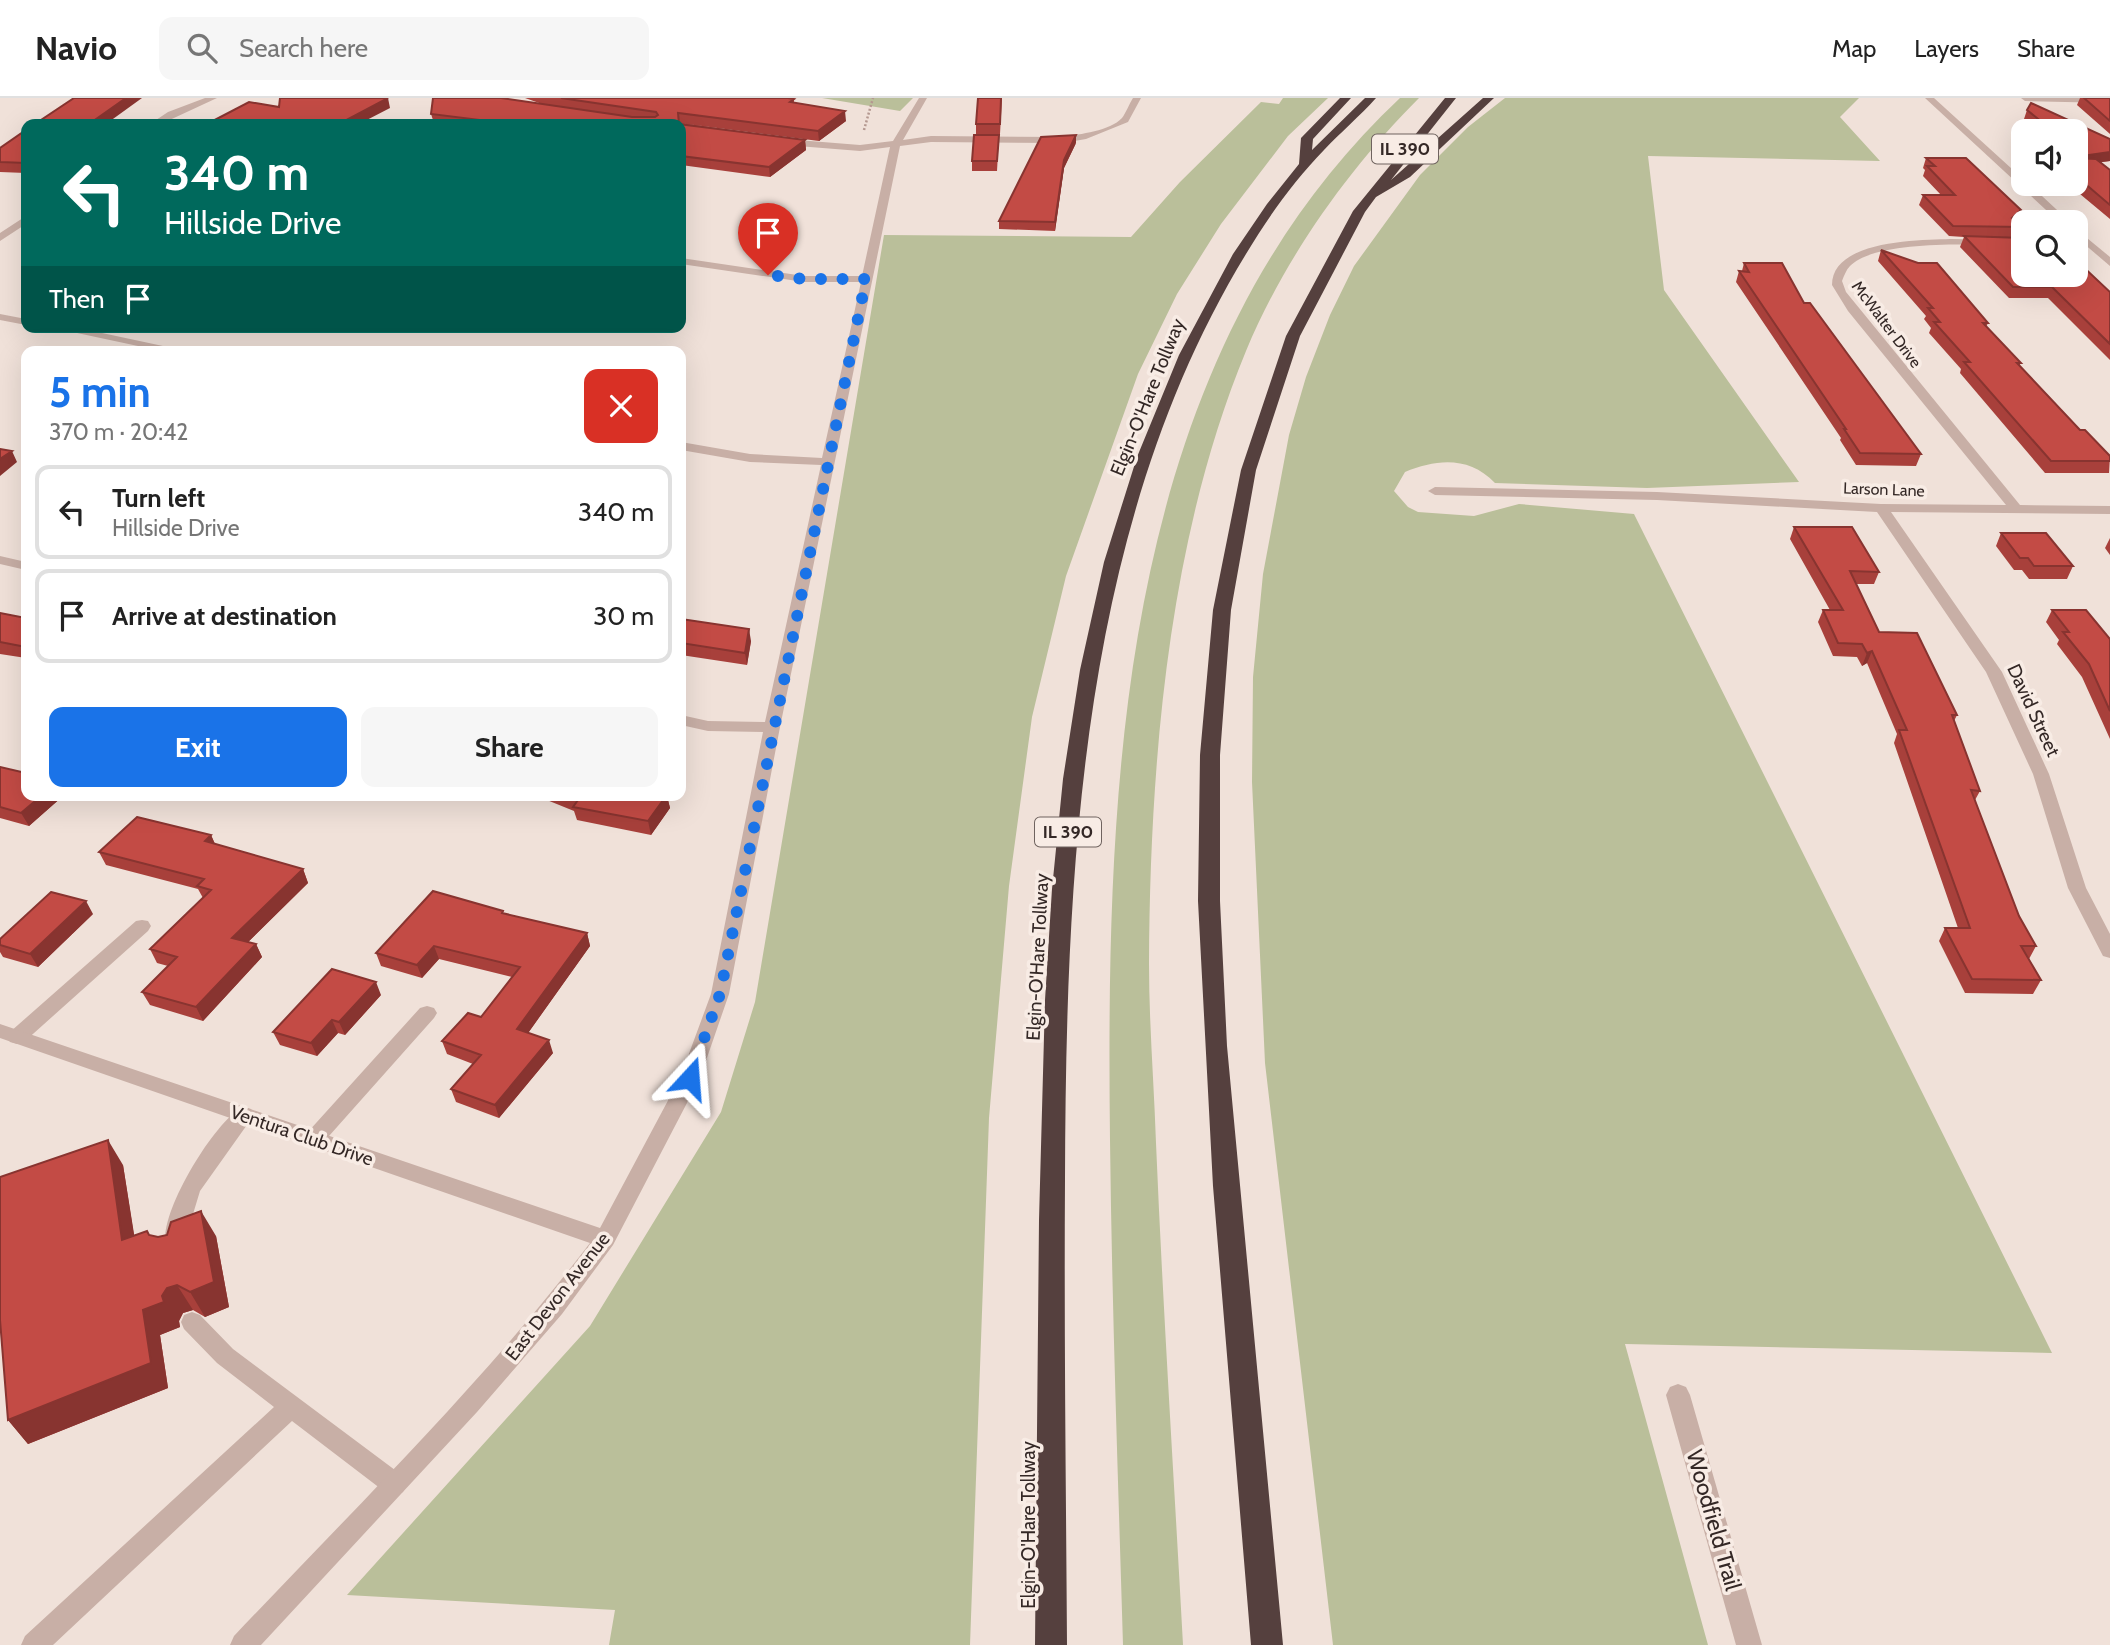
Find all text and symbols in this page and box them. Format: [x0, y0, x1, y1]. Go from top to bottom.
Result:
search box [159, 17, 649, 80]
text: Navio [35, 28, 117, 68]
icon: search [183, 29, 221, 67]
text: Search here [239, 32, 368, 64]
text: Map [1832, 34, 1876, 63]
text: Layers [1914, 34, 1979, 63]
text: Share [2017, 34, 2075, 63]
map controls [2011, 119, 2088, 287]
button: sound [2011, 119, 2088, 196]
road number: IL 390 [1372, 134, 1438, 164]
text: 340 m [164, 143, 309, 202]
icon: left [49, 147, 140, 238]
text: Hillside Drive [164, 203, 341, 242]
pin [738, 203, 798, 275]
button: search [2011, 210, 2088, 287]
icon: arrive [749, 214, 787, 252]
street label: McWalter Drive [1848, 277, 1925, 371]
icon: arrive [119, 280, 157, 318]
text: Then [49, 283, 105, 315]
street label: Elgin-O'Hare Tollway [1105, 315, 1190, 479]
text: 5 min [49, 366, 151, 418]
button: close [584, 369, 658, 443]
text: 370 m · 20:42 [49, 418, 188, 446]
street label: Larson Lane [1843, 479, 1925, 500]
text: Turn left [112, 482, 205, 514]
icon: left [53, 493, 91, 531]
text: 340 m [578, 496, 654, 528]
text: Hillside Drive [112, 514, 239, 542]
icon: arrive [53, 597, 91, 635]
text: Arrive at destination [112, 600, 337, 632]
text: 30 m [593, 600, 654, 632]
street label: David Street [2002, 660, 2065, 761]
button: Exit [49, 707, 347, 787]
button: Share [361, 707, 658, 787]
road number: IL 390 [1035, 818, 1101, 846]
street label: Elgin-O'Hare Tollway [1022, 872, 1053, 1041]
position arrow [653, 1041, 727, 1115]
street label: Ventura Club Drive [227, 1100, 377, 1171]
street label: East Devon Avenue [500, 1227, 615, 1365]
street label: Elgin-O'Hare Tollway [1017, 1441, 1040, 1609]
street label: Woodfield Trail [1681, 1446, 1748, 1594]

